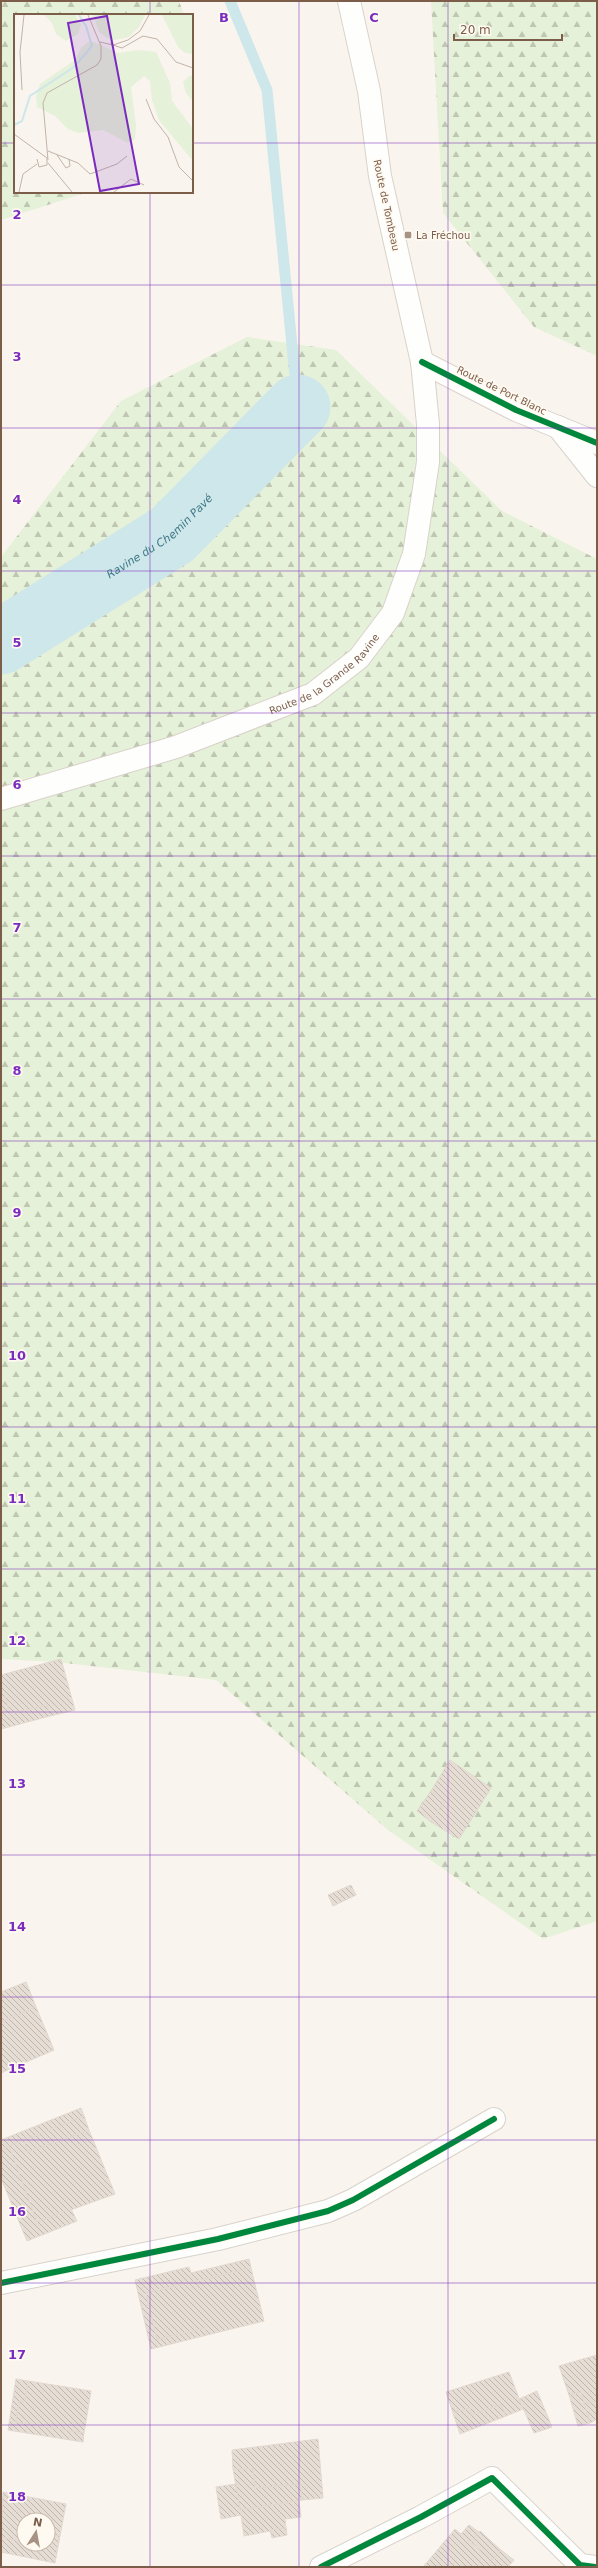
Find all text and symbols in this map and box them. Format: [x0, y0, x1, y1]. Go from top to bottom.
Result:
text: B [219, 10, 229, 25]
text: C [369, 10, 379, 25]
inset map [14, 14, 193, 193]
scale bar [454, 16, 562, 42]
text: 20 m [460, 23, 491, 37]
street label: Route de Tombeau [371, 158, 402, 252]
text: 2 [12, 207, 22, 222]
marker: La Fréchou [403, 230, 413, 240]
place label: La Fréchou [416, 230, 470, 241]
text: 3 [12, 349, 22, 364]
street label: Route de Port Blanc [455, 364, 548, 417]
text: 4 [12, 492, 22, 507]
water label: Ravine du Chemin Pavé [104, 492, 216, 581]
street label: Route de la Grande Ravine [268, 632, 381, 716]
text: 5 [12, 635, 22, 650]
text: 6 [12, 777, 22, 792]
text: 7 [12, 920, 22, 935]
text: 8 [12, 1063, 22, 1078]
text: 9 [12, 1205, 22, 1220]
text: 10 [8, 1348, 26, 1363]
text: 11 [8, 1491, 26, 1506]
text: 12 [8, 1633, 26, 1648]
text: 13 [8, 1776, 26, 1791]
text: 14 [8, 1919, 26, 1934]
text: 15 [8, 2061, 26, 2076]
text: 16 [8, 2204, 26, 2219]
text: 17 [8, 2347, 26, 2362]
text: 18 [8, 2489, 26, 2504]
north arrow [16, 2512, 56, 2552]
text: N [32, 2515, 44, 2530]

